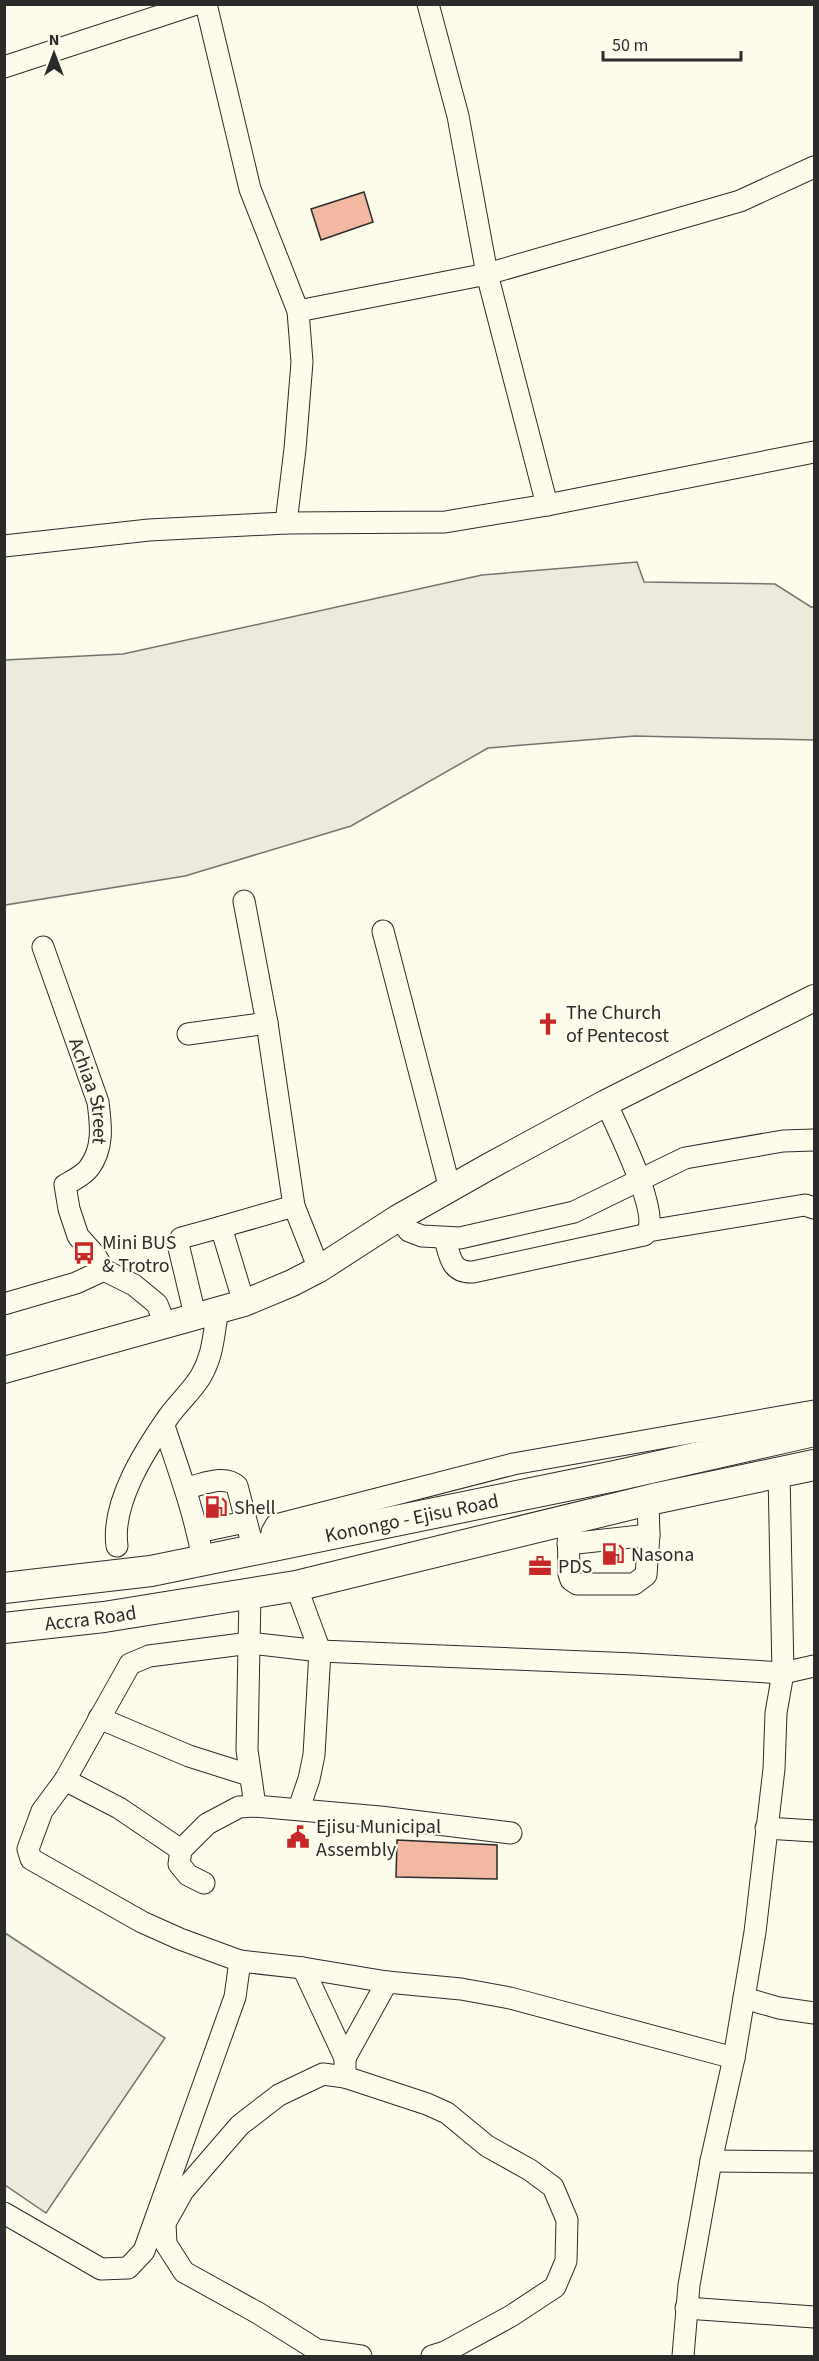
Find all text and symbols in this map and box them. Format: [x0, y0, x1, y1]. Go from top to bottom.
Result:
north arrow [24, 24, 84, 84]
scale bar [603, 24, 741, 62]
text: N [49, 29, 59, 51]
text: 50 m [612, 33, 648, 58]
place label: The Church of Pentecost [566, 999, 669, 1050]
church icon: The Church of Pentecost [535, 1011, 561, 1037]
street label: Achiaa Street [61, 1034, 114, 1146]
place label: Mini BUS & Trotro [102, 1229, 176, 1280]
bus stop icon: Mini BUS & Trotro [71, 1240, 97, 1266]
street label: Konongo - Ejisu Road [323, 1487, 501, 1550]
fuel station icon: Shell [203, 1494, 229, 1520]
place label: Shell [234, 1494, 276, 1522]
fuel station icon: Nasona [600, 1541, 626, 1567]
place label: Nasona [631, 1541, 694, 1569]
office icon: PDS [527, 1553, 553, 1579]
place label: PDS [558, 1553, 592, 1581]
street label: Accra Road [43, 1599, 138, 1638]
place label: Ejisu Municipal Assembly [316, 1813, 441, 1864]
public building icon: Ejisu Municipal Assembly [285, 1824, 311, 1850]

